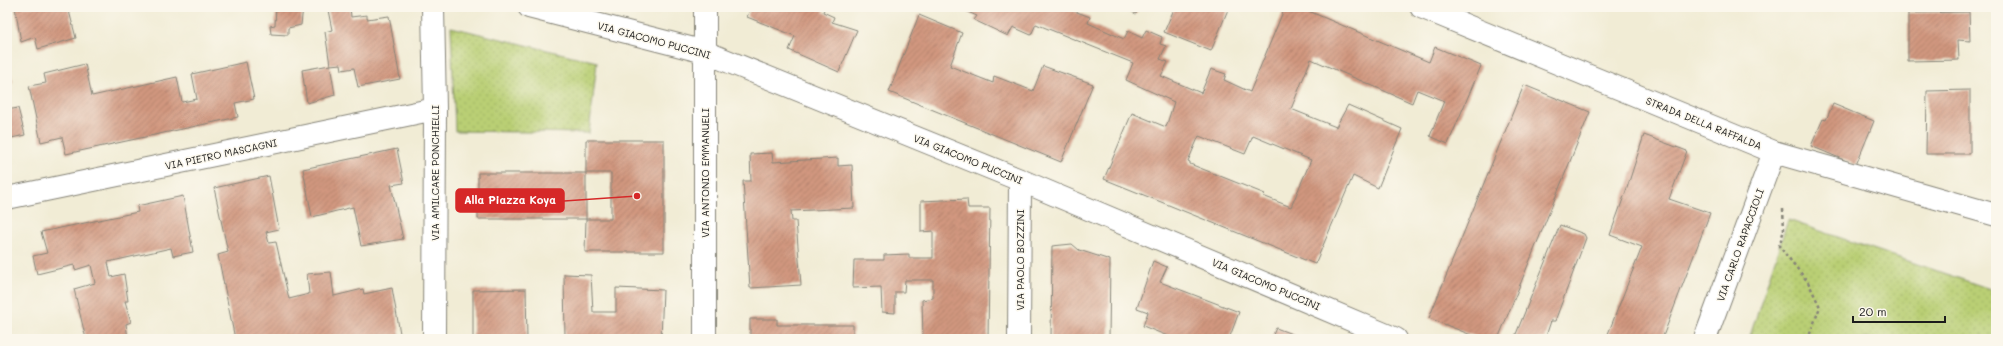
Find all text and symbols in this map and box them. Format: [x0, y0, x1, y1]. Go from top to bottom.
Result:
street label: VIA GIACOMO PUCCINI [596, 18, 713, 62]
street label: STRADA DELLA RAFFALDA [1644, 93, 1764, 153]
street label: VIA AMILCARE PONCHIELLI [428, 105, 442, 241]
street label: VIA ANTONIO EMMANUELI [698, 108, 712, 238]
street label: VIA GIACOMO PUCCINI [911, 131, 1025, 188]
street label: VIA PIETRO MASCAGNI [164, 135, 279, 173]
street label: VIA CARLO RAPACCIOLI [1713, 186, 1767, 303]
callout: Alla Piazza Koya [456, 189, 564, 212]
text: Alla Piazza Koya [464, 192, 556, 207]
street label: VIA PAOLO BOZZINI [1013, 209, 1027, 311]
street label: VIA GIACOMO PUCCINI [1210, 255, 1323, 313]
scale bar [1853, 298, 1945, 324]
text: 20 m [1859, 303, 1887, 319]

